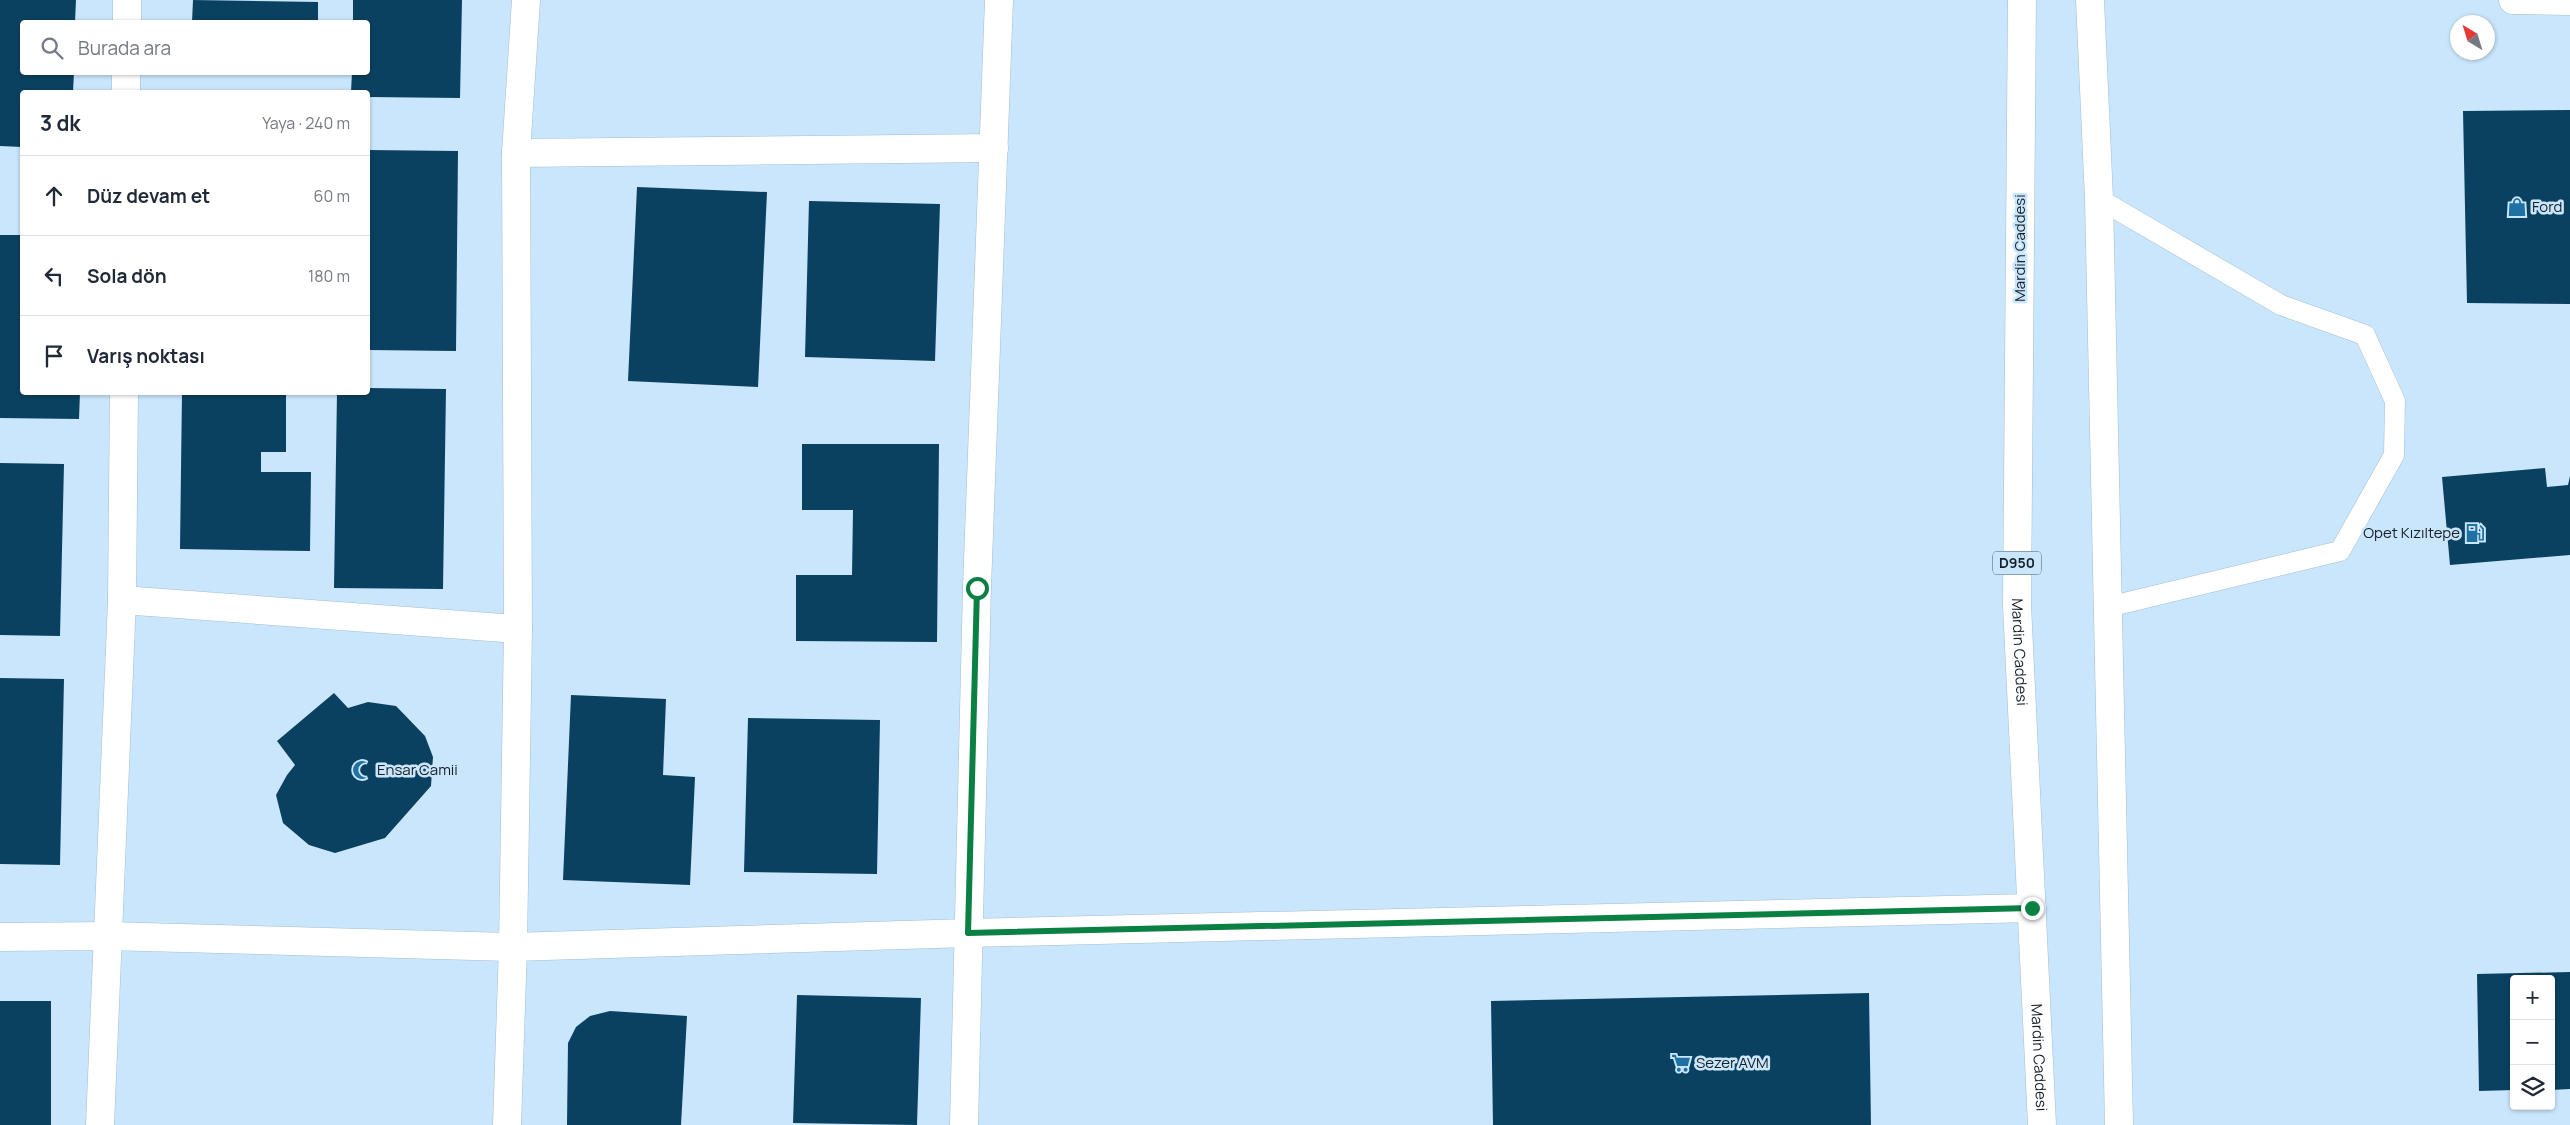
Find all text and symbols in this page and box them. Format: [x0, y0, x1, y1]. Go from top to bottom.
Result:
north arrow [2450, 15, 2495, 60]
search box [20, 20, 370, 75]
icon: search [38, 34, 66, 62]
text: Burada ara [78, 35, 171, 61]
text: 3 dk [40, 109, 81, 137]
text: Yaya · 240 m [262, 112, 350, 134]
icon: ahead [40, 182, 68, 210]
text: Düz devam et [87, 183, 210, 209]
text: 60 m [314, 185, 350, 207]
street label: Mardin Caddesi [2009, 194, 2030, 302]
shop icon: Ford [2506, 196, 2528, 218]
place label: Ford [2532, 196, 2562, 217]
icon: left [40, 262, 68, 290]
text: Sola dön [87, 263, 167, 289]
text: 180 m [308, 265, 350, 287]
icon: arrive [40, 342, 68, 370]
text: Varış noktası [87, 343, 205, 369]
place label: Opet Kızıltepe [2363, 522, 2460, 543]
fuel station icon: Opet Kızıltepe [2464, 522, 2486, 544]
road number: D950 [1993, 552, 2041, 574]
route start [966, 577, 989, 600]
street label: Mardin Caddesi [2007, 598, 2033, 706]
mosque icon: Ensar Camii [351, 759, 373, 781]
place label: Ensar Camii [377, 759, 458, 780]
route end [2021, 897, 2044, 920]
map controls [2510, 975, 2555, 1110]
button: + [2510, 975, 2555, 1020]
street label: Mardin Caddesi [2026, 1003, 2052, 1112]
button: − [2510, 1020, 2555, 1065]
supermarket icon: Sezer AVM [1670, 1052, 1692, 1074]
place label: Sezer AVM [1696, 1052, 1769, 1073]
button: layers [2510, 1065, 2555, 1110]

